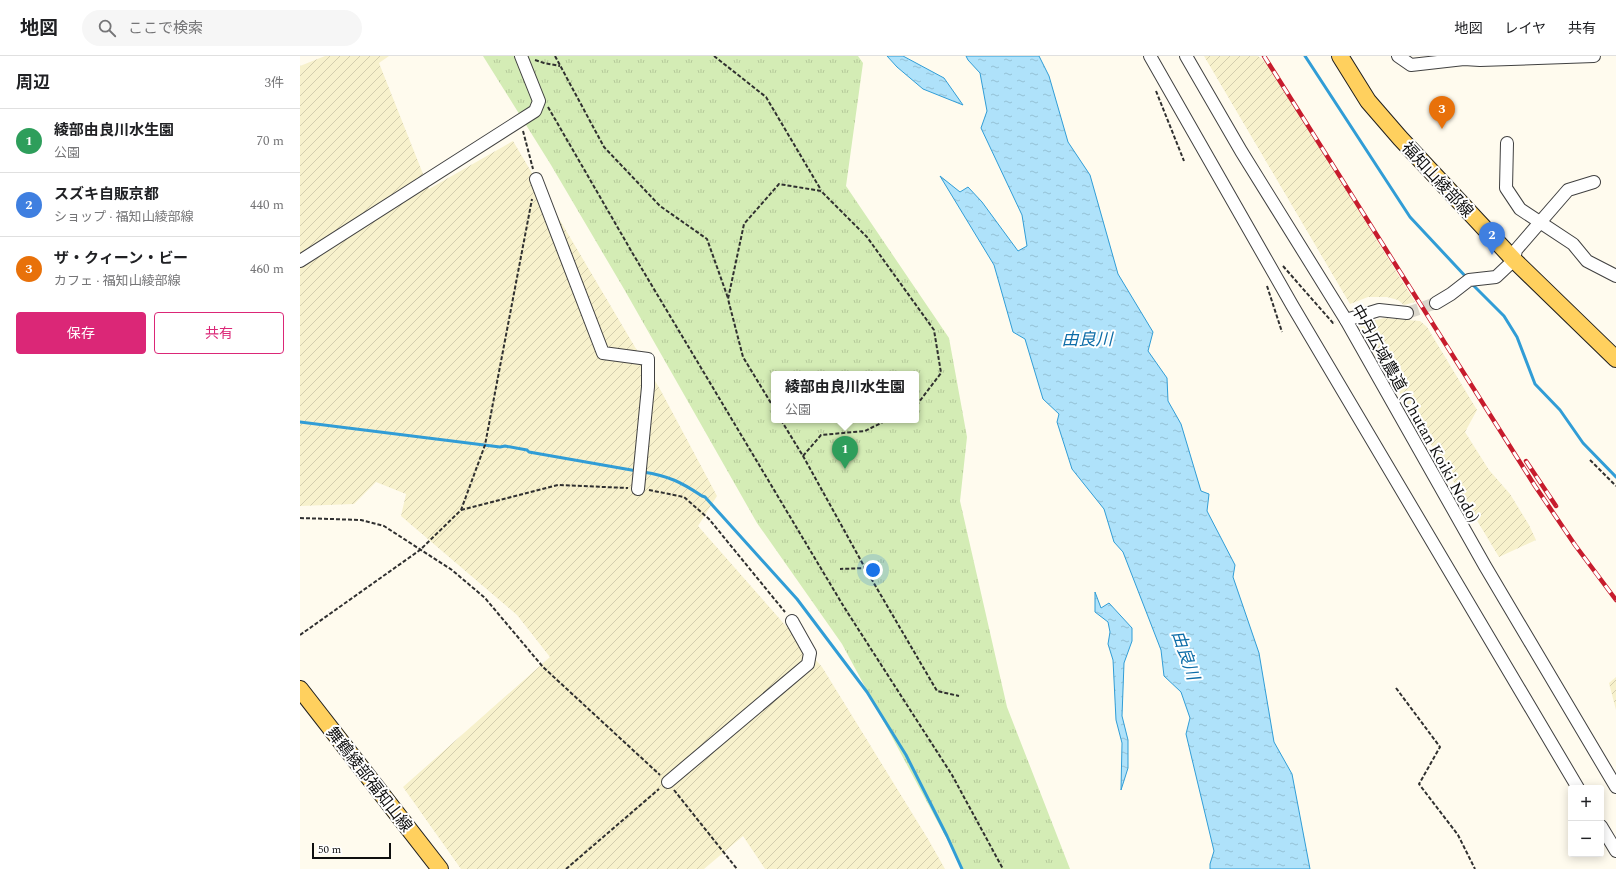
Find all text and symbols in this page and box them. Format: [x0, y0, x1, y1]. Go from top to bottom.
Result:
search box [82, 10, 362, 46]
text: 地図 [20, 14, 58, 43]
icon: search [96, 17, 118, 39]
text: ここで検索 [128, 17, 203, 40]
text: 地図 [1454, 18, 1482, 39]
text: レイヤ [1504, 18, 1546, 39]
text: 共有 [1568, 18, 1596, 39]
text: 周辺 [16, 70, 50, 96]
text: 3件 [264, 73, 284, 93]
pin: 3 [1429, 96, 1455, 129]
text: 綾部由良川水生園 [54, 119, 174, 142]
text: 1 [25, 131, 33, 151]
text: 70 m [257, 131, 284, 151]
street label: 福知山綾部線 [1396, 136, 1479, 223]
text: 公園 [54, 143, 80, 163]
text: スズキ自販京都 [54, 183, 159, 206]
text: 2 [25, 195, 33, 215]
text: 440 m [250, 195, 284, 215]
text: ショップ · 福知山綾部線 [54, 207, 194, 227]
pin: 2 [1479, 222, 1505, 255]
text: ザ・クィーン・ビー [54, 247, 188, 270]
text: 3 [25, 259, 33, 279]
text: 460 m [250, 259, 284, 279]
text: カフェ · 福知山綾部線 [54, 271, 181, 291]
street label: 中丹広域農道 (Chutan Koiki Nodo) [1345, 300, 1485, 527]
button: 保存 [16, 312, 146, 354]
button: 共有 [154, 312, 284, 354]
water label: 由良川 [1062, 327, 1114, 353]
popup [771, 371, 919, 423]
text: 綾部由良川水生園 [785, 376, 905, 399]
text: 公園 [785, 400, 811, 420]
pin: 1 [832, 436, 858, 469]
your location [863, 560, 883, 580]
water label: 由良川 [1164, 627, 1206, 686]
street label: 舞鶴綾部福知山線 [320, 722, 418, 837]
map controls [1568, 785, 1604, 857]
button: + [1568, 785, 1604, 821]
button: − [1568, 821, 1604, 857]
scale bar [312, 841, 391, 860]
text: 50 m [318, 841, 341, 858]

